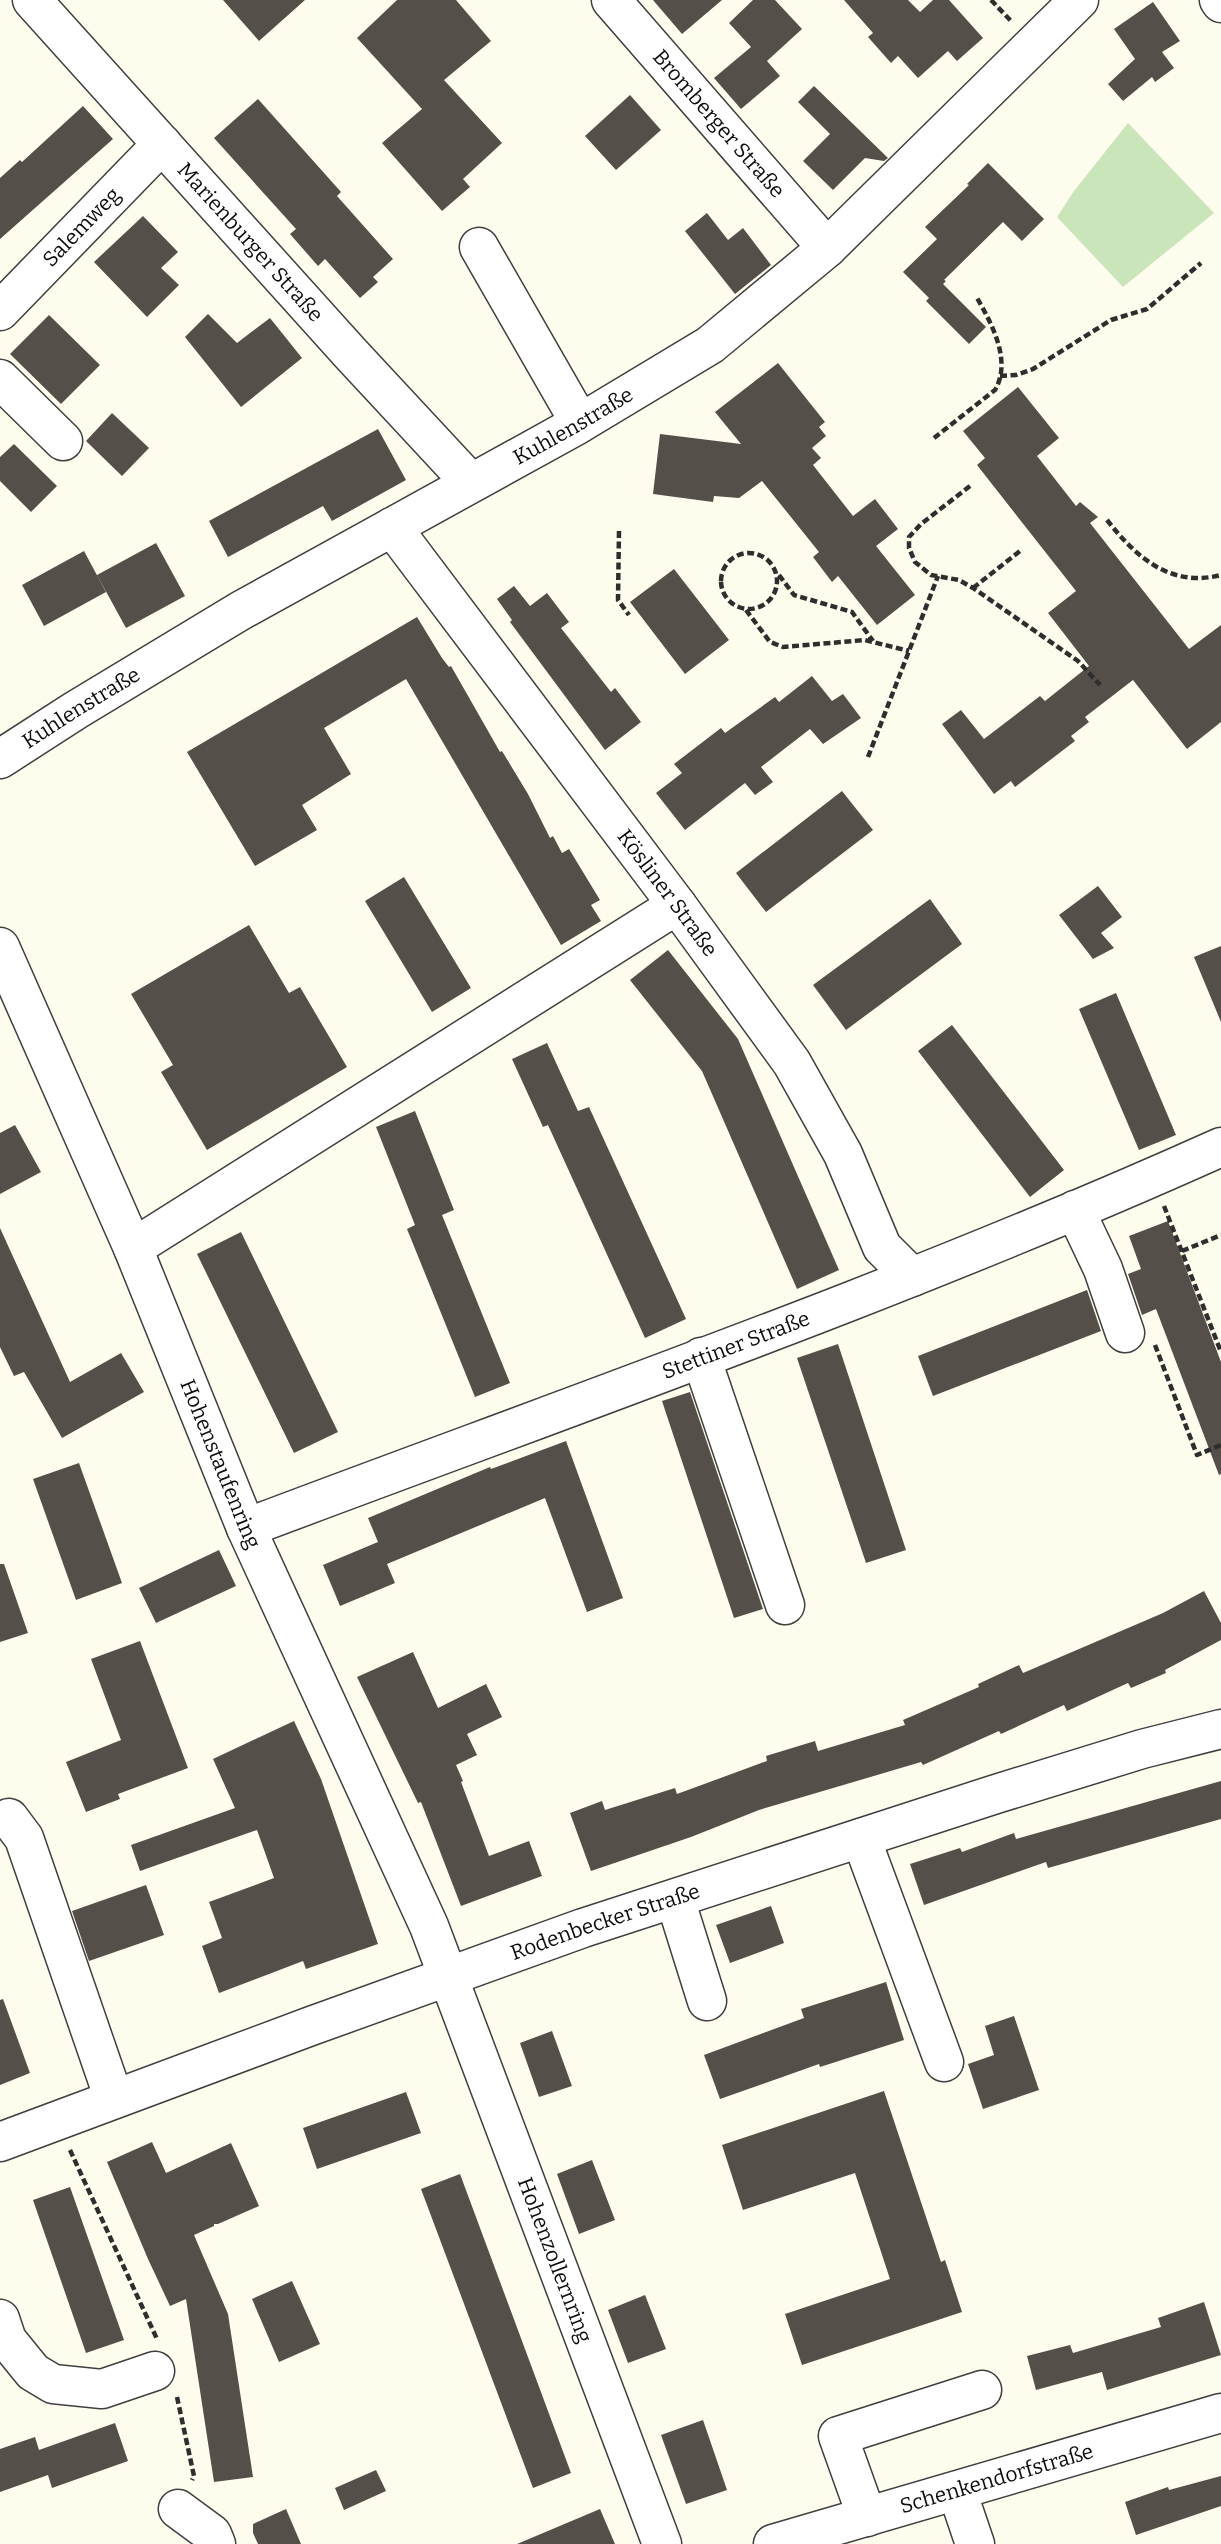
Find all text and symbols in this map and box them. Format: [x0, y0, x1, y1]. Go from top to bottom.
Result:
street label: Bromberger Straße [647, 44, 790, 203]
street label: Marienburger Straße [172, 157, 329, 327]
street label: Salemweg [37, 182, 126, 272]
street label: Kuhlenstraße [509, 381, 638, 471]
street label: Kuhlenstraße [17, 661, 145, 754]
street label: Kösliner Straße [612, 824, 723, 962]
street label: Stettiner Straße [658, 1305, 814, 1385]
street label: Hohenstaufenring [174, 1375, 267, 1553]
street label: Rodenbecker Straße [507, 1878, 703, 1966]
street label: Hohenzollernring [512, 2174, 598, 2347]
street label: Schenkendorfstraße [897, 2438, 1096, 2519]

